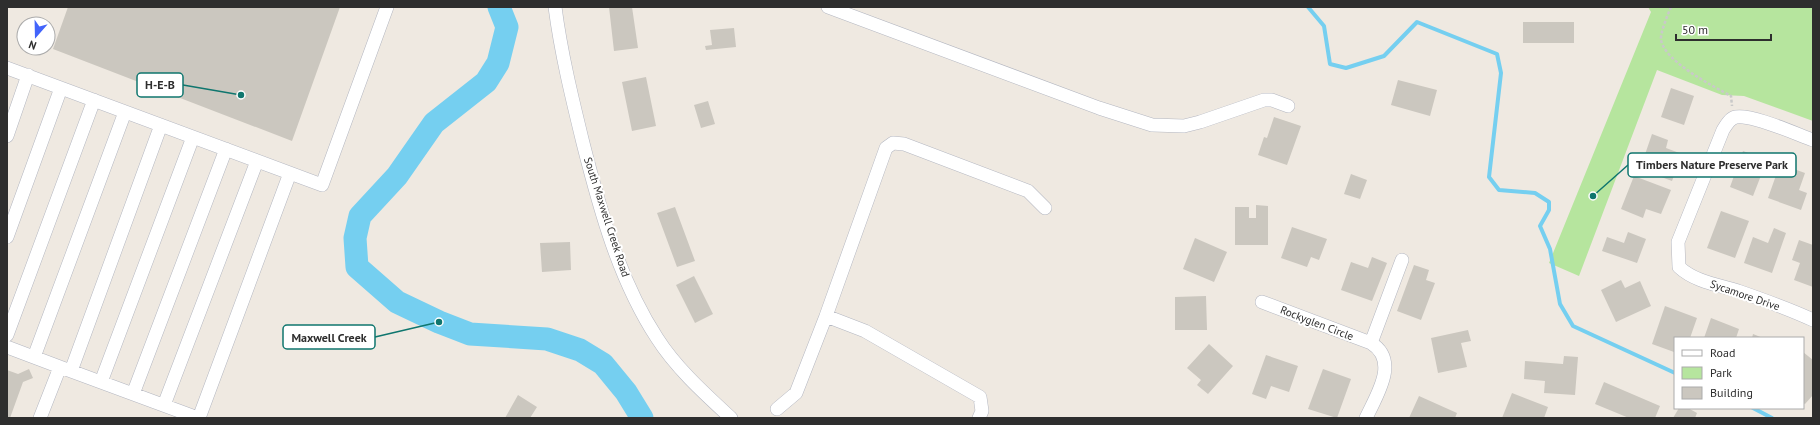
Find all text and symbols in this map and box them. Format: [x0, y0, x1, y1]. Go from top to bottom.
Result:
north arrow [16, 16, 56, 56]
scale bar [1676, 16, 1771, 42]
text: 50 m [1682, 22, 1708, 37]
text: N [27, 38, 38, 53]
callout: H-E-B [137, 73, 183, 97]
text: H-E-B [145, 77, 175, 92]
callout: Timbers Nature Preserve Park [1628, 153, 1796, 177]
street label: South Maxwell Creek Road [581, 155, 633, 279]
text: Timbers Nature Preserve Park [1636, 157, 1788, 172]
street label: Sycamore Drive [1708, 276, 1782, 314]
street label: Rockyglen Circle [1278, 303, 1356, 344]
callout: Maxwell Creek [283, 325, 375, 349]
text: Maxwell Creek [291, 330, 367, 345]
legend [1674, 337, 1804, 409]
text: Road [1710, 345, 1735, 360]
text: Park [1710, 365, 1732, 380]
text: Building [1710, 385, 1753, 400]

